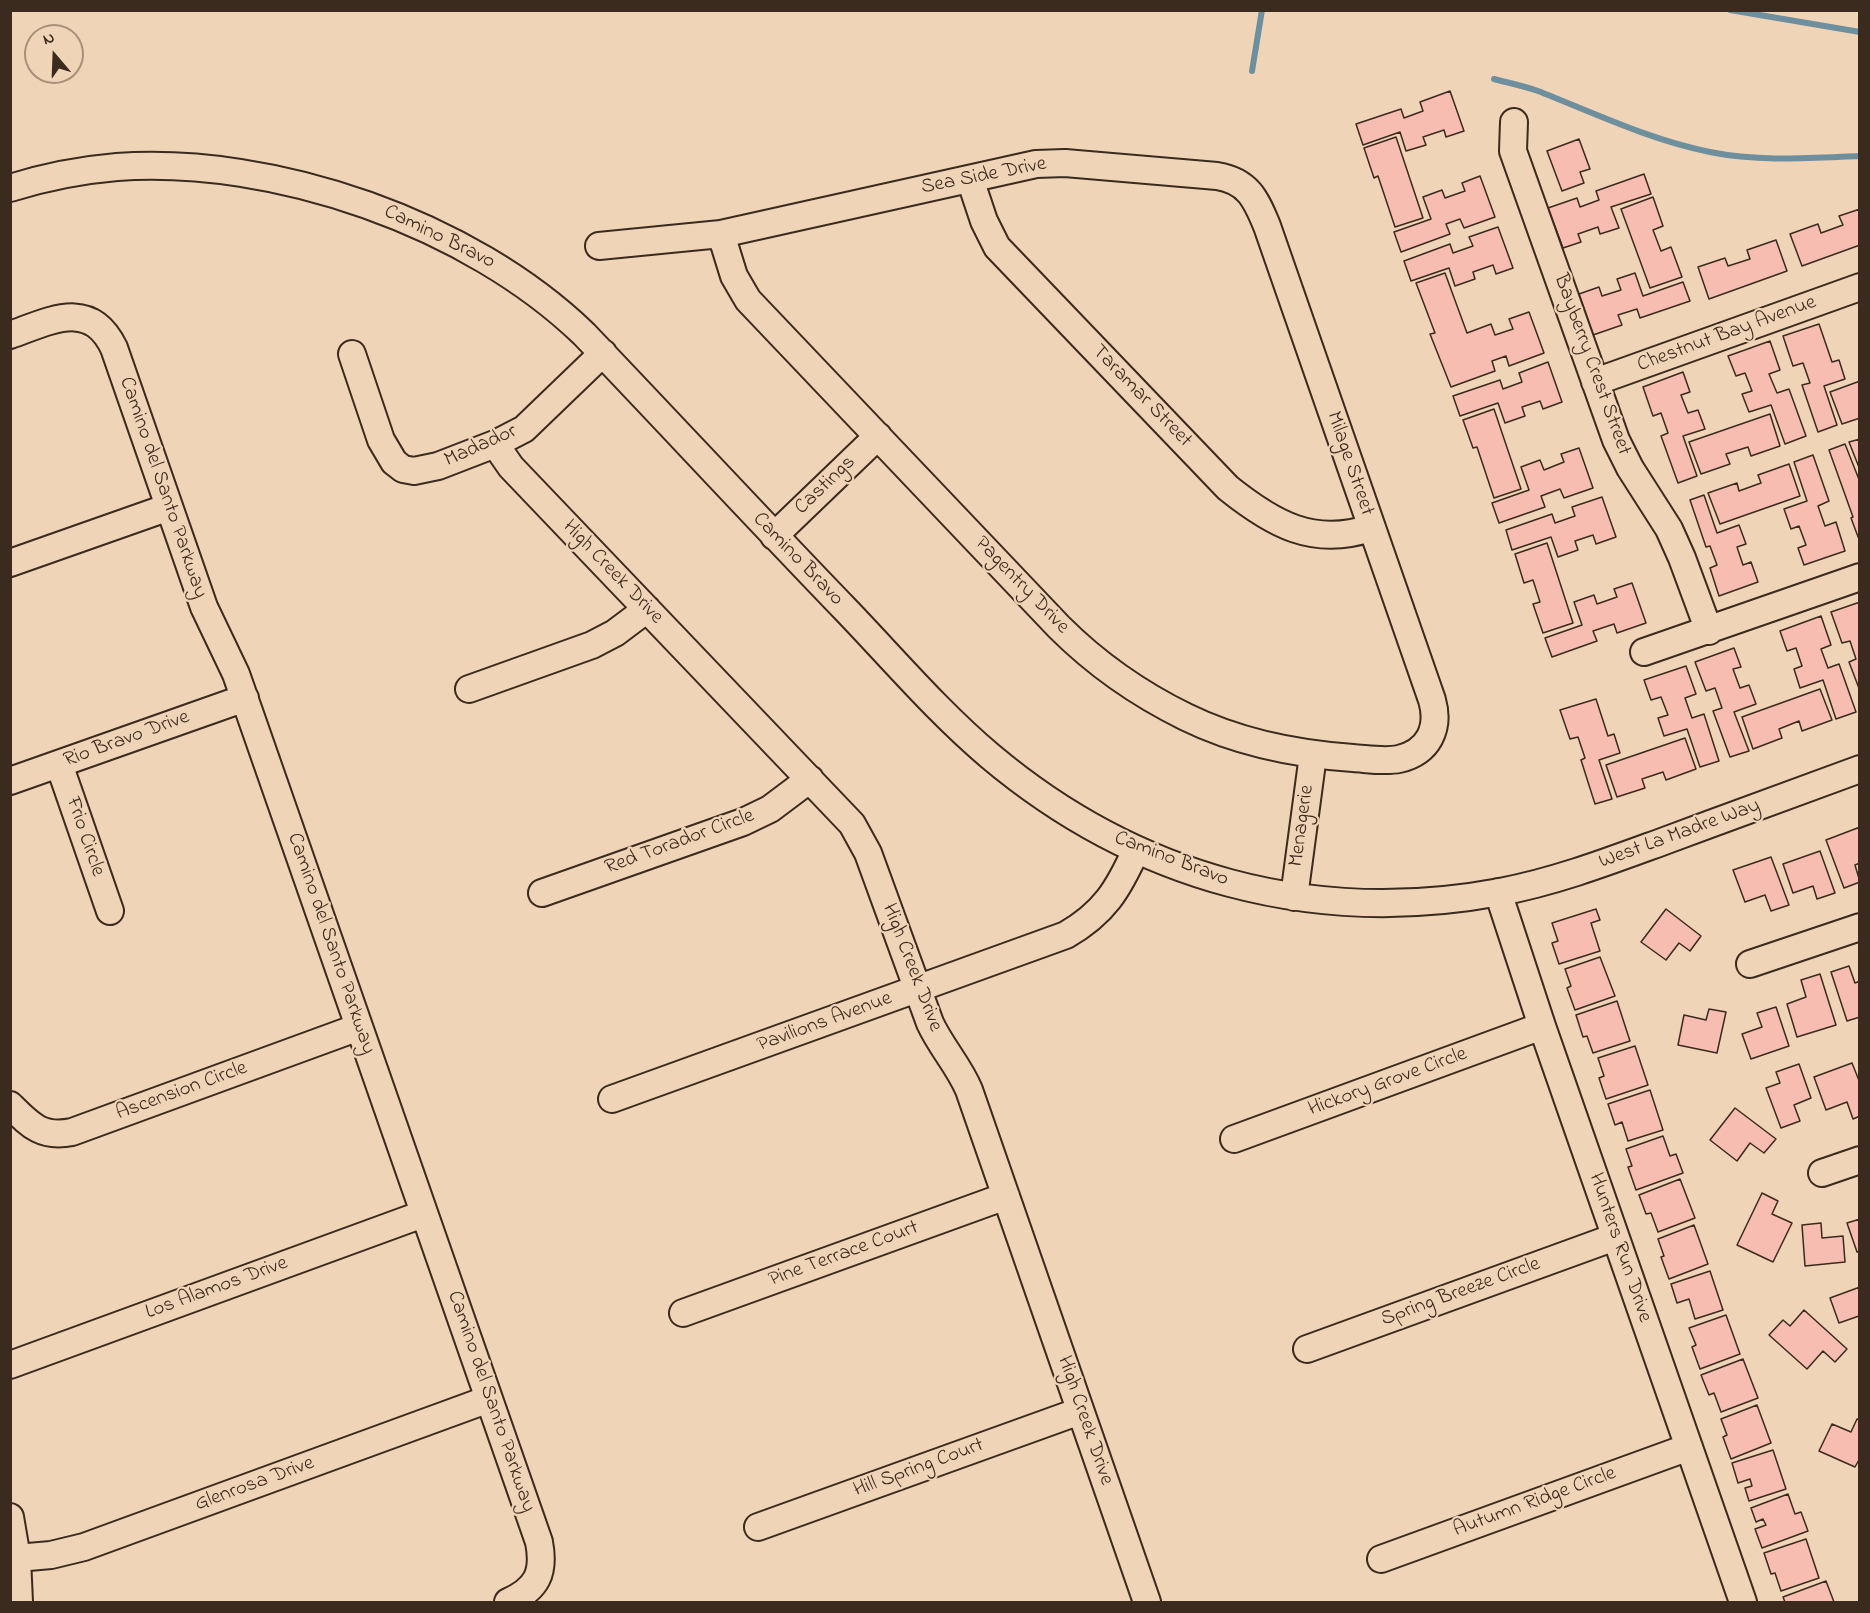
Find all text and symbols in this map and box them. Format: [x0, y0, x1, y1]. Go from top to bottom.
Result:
north arrow [24, 24, 84, 84]
text: N [40, 26, 58, 52]
street label: Sea Side Drive [919, 153, 1049, 201]
street label: Camino Bravo [379, 200, 499, 276]
street label: Bayberry Crest Street [1547, 271, 1635, 459]
street label: Chestnut Bay Avenue [1634, 291, 1820, 379]
street label: Taramar Street [1086, 340, 1196, 454]
street label: Camino del Santo Parkway [112, 374, 212, 602]
street label: Milage Street [1319, 409, 1379, 519]
street label: Madador [441, 420, 521, 474]
street label: Castings [790, 451, 862, 521]
street label: Camino Bravo [746, 508, 848, 612]
street label: High Creek Drive [556, 516, 668, 630]
street label: Pagentry Drive [968, 532, 1074, 640]
street label: Rio Bravo Drive [61, 706, 193, 774]
street label: Menagerie [1285, 783, 1321, 869]
street label: Frio Circle [59, 794, 109, 880]
street label: West La Madre Way [1596, 794, 1764, 876]
street label: Red Torador Circle [602, 804, 758, 882]
street label: Camino Bravo [1110, 827, 1232, 893]
street label: Camino del Santo Parkway [280, 830, 380, 1058]
street label: High Creek Drive [875, 900, 947, 1036]
street label: Pavilions Avenue [754, 987, 896, 1059]
street label: Hickory Grove Circle [1305, 1043, 1471, 1123]
street label: Ascension Circle [113, 1057, 251, 1127]
street label: Hunters Run Drive [1582, 1170, 1656, 1326]
street label: Pine Terrace Court [766, 1216, 922, 1294]
street label: Los Alamos Drive [142, 1252, 292, 1326]
street label: Spring Breeze Circle [1378, 1253, 1544, 1333]
street label: Camino del Santo Parkway [440, 1288, 540, 1516]
street label: High Creek Drive [1050, 1353, 1118, 1489]
street label: Hill Spring Court [851, 1434, 987, 1504]
street label: Glenrosa Drive [192, 1452, 318, 1518]
street label: Autumn Ridge Circle [1450, 1462, 1620, 1544]

